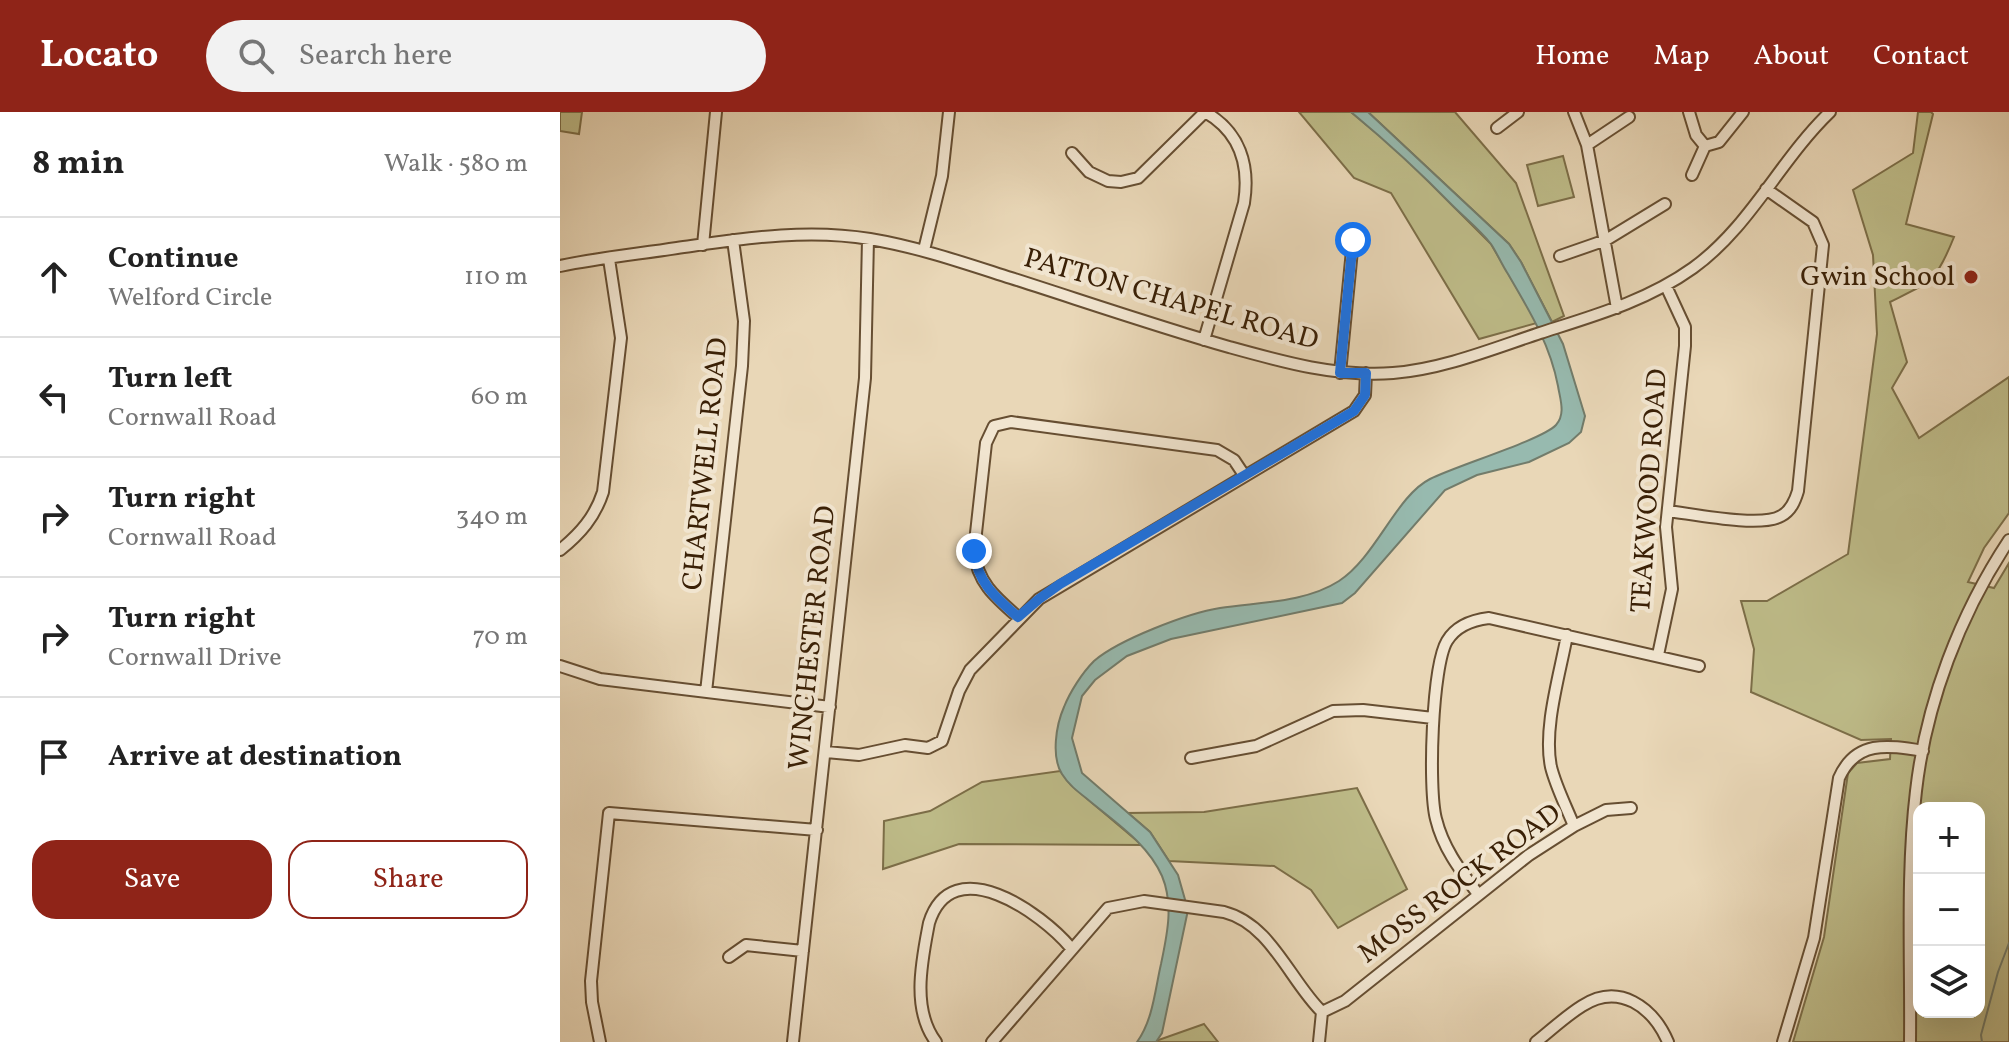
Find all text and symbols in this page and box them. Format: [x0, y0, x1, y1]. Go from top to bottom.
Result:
search box [206, 20, 766, 92]
text: Locato [40, 30, 158, 83]
icon: search [234, 34, 278, 78]
text: Search here [298, 35, 452, 77]
text: Home [1535, 37, 1609, 76]
text: Map [1653, 37, 1709, 76]
text: About [1753, 37, 1829, 76]
text: Contact [1873, 37, 1969, 76]
text: 8 min [32, 141, 125, 188]
text: Walk · 580 m [384, 146, 528, 182]
route start [1335, 222, 1371, 258]
text: Continue [108, 238, 239, 280]
street label: PATTON CHAPEL ROAD [1019, 239, 1323, 361]
icon: ahead [32, 255, 76, 299]
place label: Gwin School [1800, 258, 1955, 297]
text: 110 m [464, 259, 528, 295]
marker: Gwin School [1962, 268, 1980, 286]
text: Welford Circle [108, 280, 272, 316]
street label: CHARTWELL ROAD [673, 336, 739, 592]
text: Turn left [108, 358, 232, 400]
street label: TEAKWOOD ROAD [1622, 368, 1678, 614]
icon: left [32, 375, 76, 419]
text: 60 m [471, 379, 528, 415]
text: Cornwall Road [108, 400, 277, 436]
text: Turn right [108, 478, 256, 520]
icon: right [32, 495, 76, 539]
text: 340 m [456, 499, 528, 535]
street label: WINCHESTER ROAD [780, 504, 846, 772]
text: Cornwall Road [108, 520, 277, 556]
route end [956, 533, 992, 569]
text: Turn right [108, 598, 256, 640]
icon: right [32, 615, 76, 659]
text: 70 m [473, 619, 528, 655]
text: Cornwall Drive [108, 640, 282, 676]
icon: arrive [32, 735, 76, 779]
text: Arrive at destination [108, 736, 402, 778]
street label: MOSS ROCK ROAD [1351, 795, 1569, 973]
map controls [1913, 802, 1985, 1018]
button: + [1913, 802, 1985, 874]
button: Save [32, 840, 272, 919]
button: Share [288, 840, 528, 919]
button: − [1913, 874, 1985, 946]
button: layers [1913, 946, 1985, 1018]

